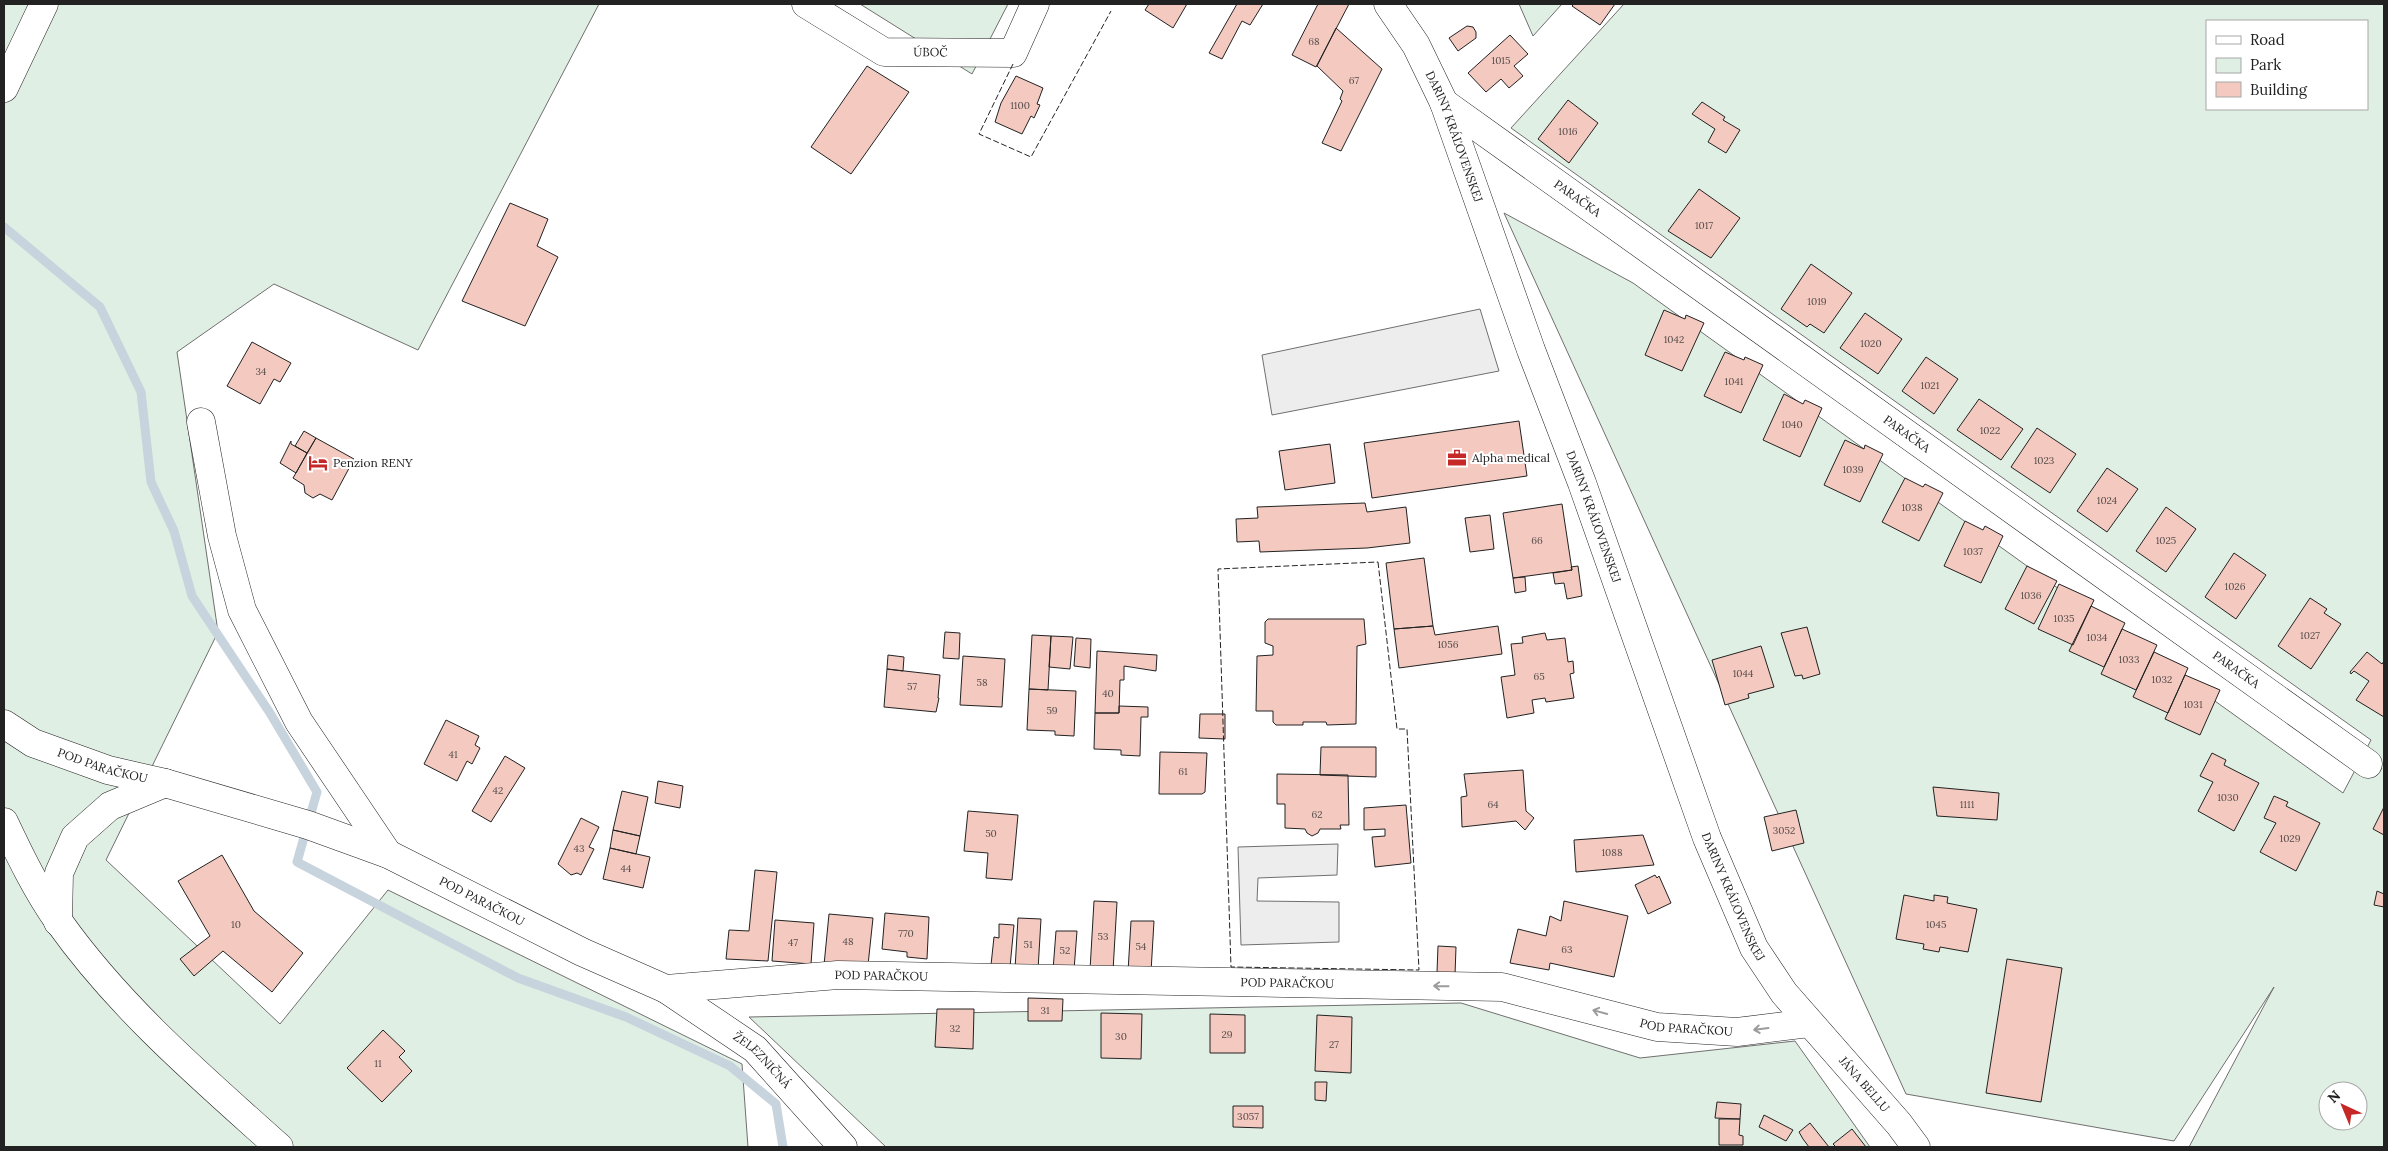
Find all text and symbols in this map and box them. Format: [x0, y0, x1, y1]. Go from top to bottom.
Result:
legend [2206, 20, 2368, 110]
text: Road [2250, 30, 2285, 49]
house number: 68 [1308, 35, 1320, 48]
street label: ÚBOČ [913, 44, 948, 59]
house number: 1015 [1492, 54, 1510, 67]
text: Park [2250, 55, 2281, 74]
street label: DARINY KRÁĽOVENSKEJ [1423, 68, 1486, 204]
house number: 67 [1349, 74, 1360, 87]
text: Building [2250, 80, 2308, 99]
house number: 1100 [1010, 99, 1030, 112]
house number: 1016 [1558, 125, 1578, 138]
street label: PARAČKA [1551, 176, 1604, 220]
house number: 1017 [1695, 219, 1713, 232]
house number: 1019 [1807, 295, 1827, 308]
house number: 1042 [1664, 333, 1684, 346]
house number: 1020 [1860, 337, 1882, 350]
house number: 34 [256, 365, 267, 378]
house number: 1041 [1725, 375, 1744, 388]
house number: 1021 [1921, 379, 1940, 392]
street label: PARAČKA [1881, 412, 1934, 456]
house number: 1040 [1781, 418, 1803, 431]
house number: 1022 [1980, 424, 2000, 437]
office icon: Alpha medical [1446, 447, 1468, 469]
street label: DARINY KRÁĽOVENSKEJ [1563, 448, 1625, 585]
place label: Alpha medical [1471, 450, 1550, 465]
hotel icon: Penzion RENY [307, 452, 329, 474]
house number: 1023 [2034, 454, 2055, 467]
place label: Penzion RENY [333, 455, 413, 470]
house number: 1039 [1842, 463, 1864, 476]
house number: 1024 [2097, 494, 2118, 507]
house number: 1038 [1901, 501, 1923, 514]
house number: 66 [1531, 534, 1543, 547]
house number: 1025 [2156, 534, 2176, 547]
house number: 1037 [1963, 545, 1983, 558]
house number: 1026 [2225, 580, 2246, 593]
house number: 1036 [2020, 589, 2042, 602]
house number: 1035 [2054, 612, 2074, 625]
house number: 1027 [2300, 629, 2320, 642]
house number: 1034 [2087, 631, 2108, 644]
house number: 1056 [1437, 638, 1459, 651]
street label: PARAČKA [2210, 647, 2263, 691]
house number: 1033 [2119, 653, 2140, 666]
house number: 1044 [1733, 667, 1754, 680]
house number: 65 [1533, 670, 1545, 683]
house number: 1032 [2152, 673, 2172, 686]
house number: 58 [976, 676, 988, 689]
house number: 57 [907, 680, 917, 693]
house number: 40 [1102, 687, 1114, 700]
house number: 1031 [2183, 698, 2203, 711]
house number: 59 [1046, 704, 1058, 717]
street label: POD PARAČKOU [56, 744, 149, 786]
house number: 41 [448, 748, 458, 761]
house number: 61 [1178, 765, 1188, 778]
house number: 42 [493, 784, 503, 797]
house number: 1030 [2217, 791, 2239, 804]
house number: 64 [1487, 798, 1499, 811]
house number: 1111 [1960, 798, 1975, 811]
house number: 62 [1311, 808, 1323, 821]
house number: 3052 [1773, 824, 1795, 837]
house number: 50 [985, 827, 997, 840]
street label: DARINY KRÁĽOVENSKEJ [1699, 830, 1769, 964]
house number: 1029 [2280, 832, 2301, 845]
house number: 43 [574, 842, 585, 855]
house number: 1088 [1601, 846, 1623, 859]
house number: 44 [621, 862, 632, 875]
street label: POD PARAČKOU [437, 873, 527, 929]
house number: 10 [231, 918, 241, 931]
house number: 1045 [1926, 918, 1946, 931]
house number: 770 [898, 927, 914, 940]
house number: 53 [1097, 930, 1109, 943]
house number: 48 [842, 935, 854, 948]
house number: 47 [788, 936, 798, 949]
house number: 51 [1023, 938, 1033, 951]
house number: 54 [1136, 940, 1147, 953]
house number: 63 [1561, 943, 1573, 956]
house number: 52 [1060, 944, 1070, 957]
street label: POD PARAČKOU [834, 967, 928, 984]
street label: POD PARAČKOU [1240, 974, 1334, 991]
one-way arrow [1434, 981, 1450, 990]
house number: 31 [1040, 1004, 1050, 1017]
one-way arrow [1593, 1007, 1609, 1016]
street label: POD PARAČKOU [1638, 1015, 1733, 1039]
house number: 32 [950, 1022, 960, 1035]
one-way arrow [1753, 1024, 1769, 1034]
house number: 29 [1221, 1028, 1233, 1041]
street label: ŽELEZNIČNÁ [731, 1029, 795, 1091]
house number: 30 [1115, 1030, 1127, 1043]
house number: 27 [1329, 1038, 1339, 1051]
street label: JÁNA BELLU [1835, 1052, 1893, 1115]
house number: 11 [374, 1057, 382, 1070]
north arrow [2318, 1081, 2368, 1131]
text: N [2324, 1086, 2344, 1107]
house number: 3057 [1237, 1110, 1259, 1123]

